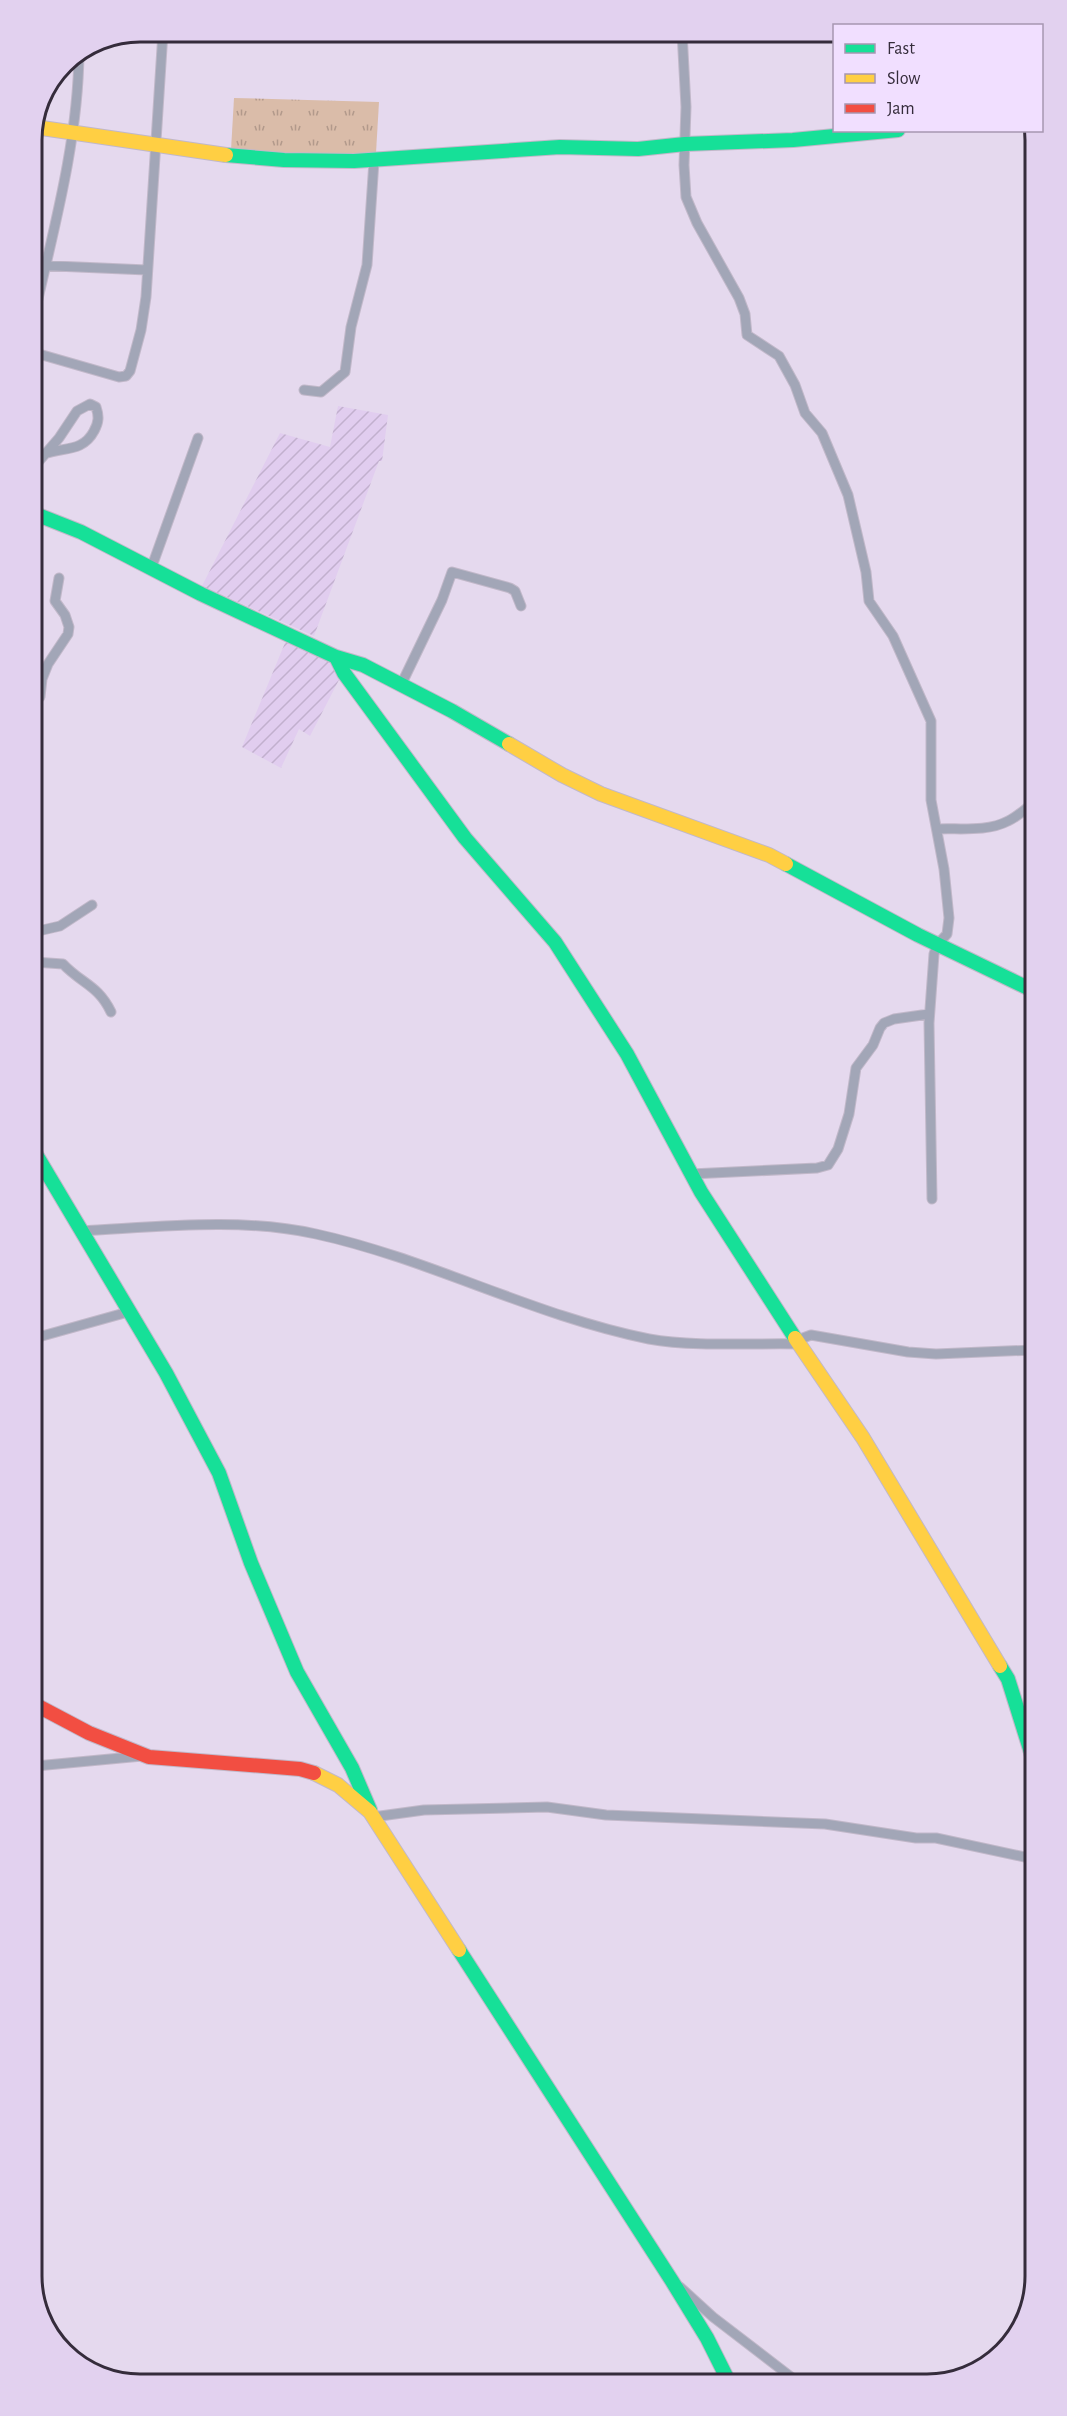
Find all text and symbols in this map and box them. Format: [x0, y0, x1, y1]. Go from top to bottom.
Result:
legend [833, 24, 1043, 132]
text: Fast [887, 40, 915, 58]
text: Slow [887, 70, 920, 88]
text: Jam [887, 100, 915, 118]

